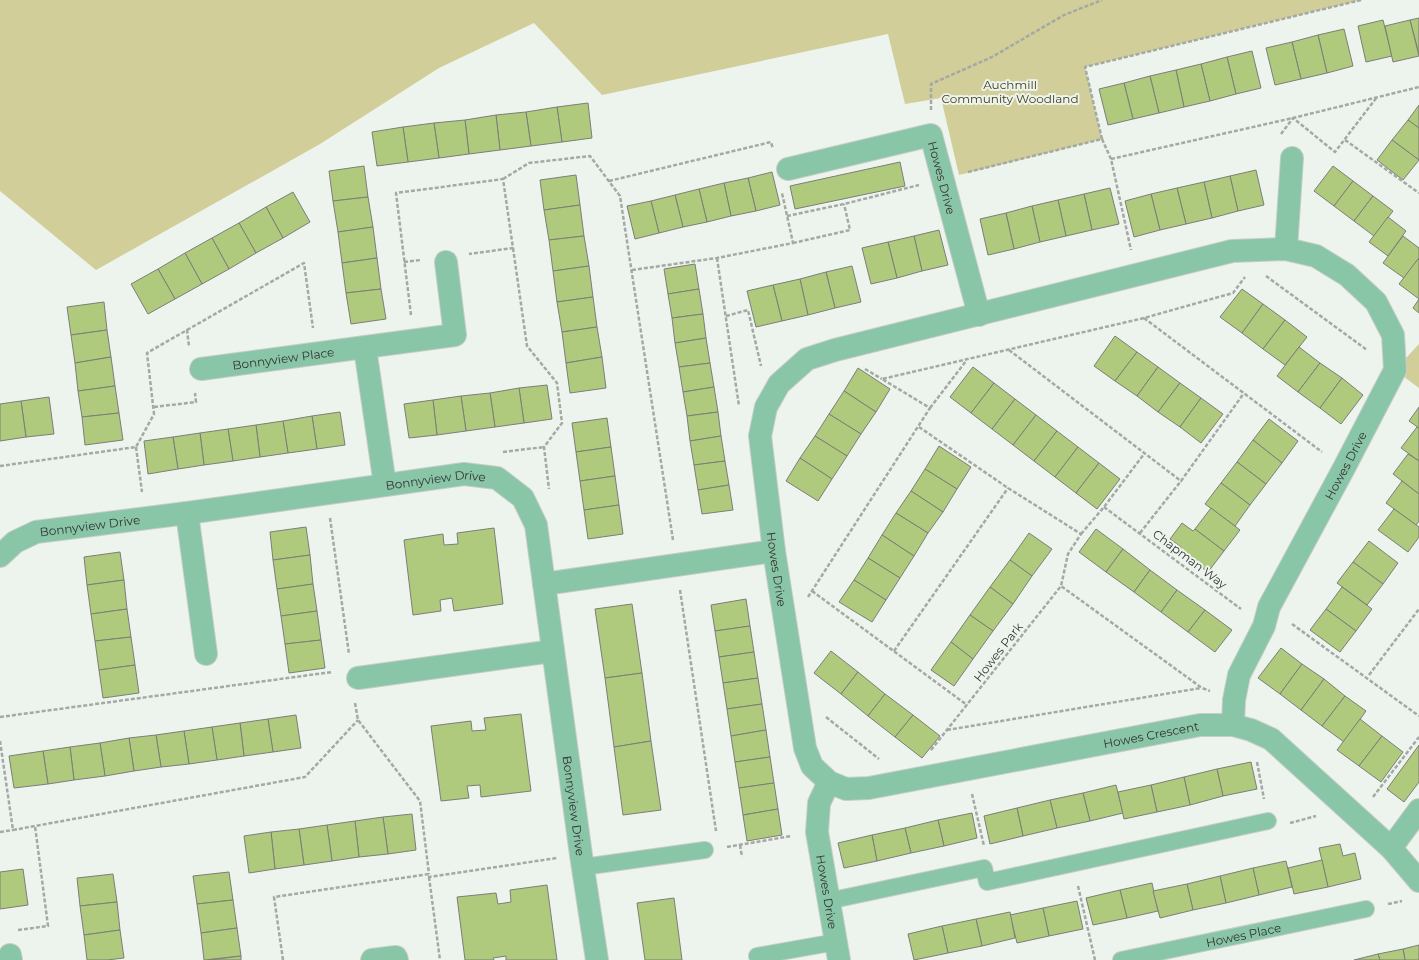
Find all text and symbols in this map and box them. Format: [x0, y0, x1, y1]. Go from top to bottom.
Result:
park label: Auchmill Community Woodland [941, 77, 1079, 106]
street label: Howes Drive [925, 139, 959, 216]
street label: Bonnyview Place [231, 344, 335, 372]
street label: Howes Drive [1321, 429, 1369, 502]
street label: Bonnyview Drive [384, 467, 487, 492]
street label: Bonnyview Drive [39, 511, 141, 539]
street label: Chapman Way [1150, 526, 1230, 592]
street label: Howes Drive [764, 531, 790, 608]
street label: Howes Park [970, 619, 1026, 685]
street label: Howes Crescent [1102, 718, 1200, 751]
street label: Bonnyview Drive [560, 755, 589, 857]
street label: Howes Drive [814, 853, 841, 930]
street label: Howes Place [1204, 919, 1282, 950]

